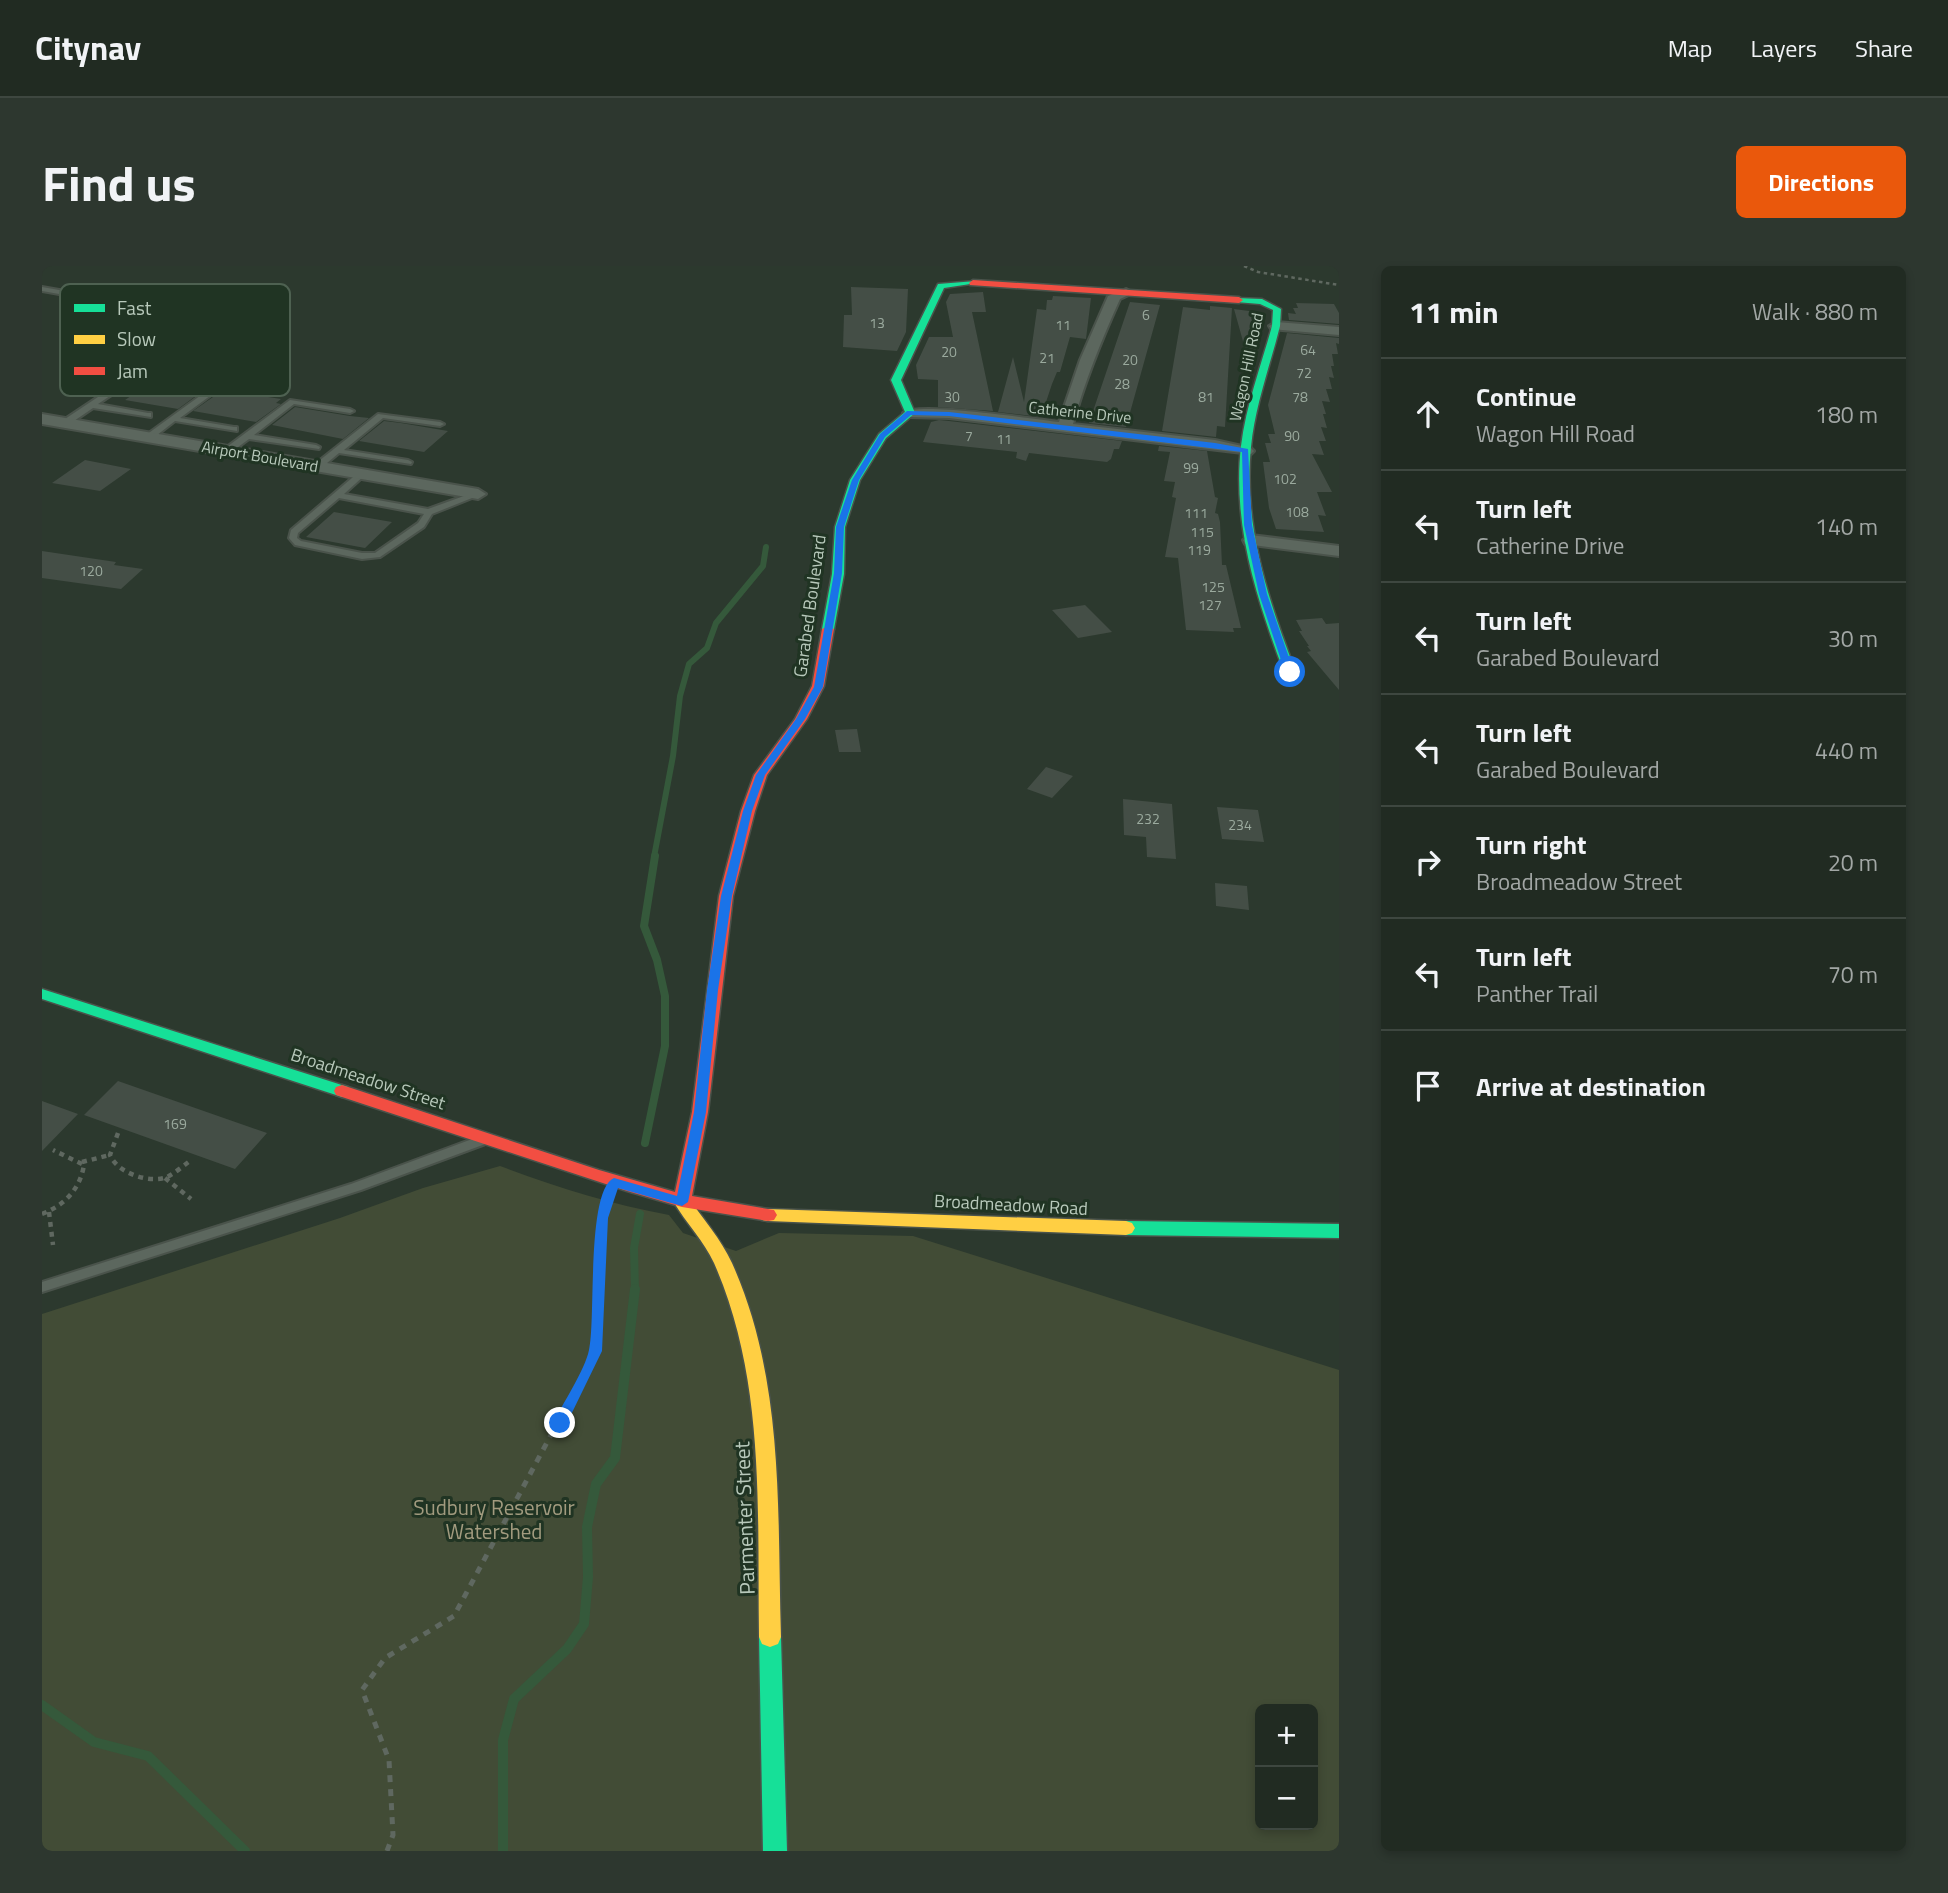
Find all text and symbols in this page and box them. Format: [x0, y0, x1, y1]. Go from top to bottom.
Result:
text: Citynav [35, 23, 141, 73]
text: Map [1668, 30, 1713, 66]
text: Layers [1751, 30, 1817, 66]
text: Share [1855, 30, 1913, 66]
text: Find us [42, 145, 196, 220]
button: Directions [1736, 146, 1906, 218]
legend [60, 284, 290, 396]
text: 11 min [1409, 289, 1499, 335]
text: Fast [117, 293, 152, 322]
text: Walk · 880 m [1752, 294, 1878, 329]
house number: 6 [1142, 304, 1150, 325]
street label: Wagon Hill Road [1223, 310, 1269, 424]
house number: 13 [869, 312, 885, 333]
house number: 11 [1055, 314, 1071, 335]
text: Slow [117, 324, 156, 353]
house number: 64 [1300, 339, 1316, 360]
house number: 20 [941, 341, 957, 362]
house number: 21 [1039, 347, 1055, 368]
house number: 20 [1122, 349, 1138, 370]
text: Jam [117, 356, 148, 385]
house number: 72 [1296, 362, 1312, 383]
house number: 28 [1114, 373, 1130, 394]
text: Continue [1476, 377, 1576, 416]
house number: 30 [944, 386, 960, 407]
house number: 81 [1198, 386, 1214, 407]
house number: 78 [1292, 386, 1308, 407]
street label: Catherine Drive [1027, 395, 1133, 429]
icon: ahead [1409, 395, 1447, 433]
text: 180 m [1815, 397, 1878, 432]
text: Wagon Hill Road [1476, 416, 1635, 451]
house number: 7 [965, 425, 973, 446]
house number: 90 [1284, 425, 1300, 446]
house number: 11 [996, 428, 1012, 449]
street label: Airport Boulevard [200, 434, 320, 478]
house number: 99 [1183, 457, 1199, 478]
house number: 102 [1273, 468, 1297, 489]
text: Turn left [1476, 489, 1571, 528]
house number: 108 [1285, 501, 1309, 522]
house number: 111 [1184, 502, 1208, 523]
icon: left [1409, 507, 1447, 545]
text: 140 m [1815, 509, 1878, 544]
house number: 115 [1190, 521, 1214, 542]
text: Catherine Drive [1476, 528, 1624, 563]
street label: Garabed Boulevard [786, 533, 833, 679]
house number: 119 [1187, 539, 1211, 560]
house number: 120 [79, 560, 103, 581]
house number: 125 [1201, 576, 1225, 597]
house number: 127 [1198, 594, 1222, 615]
text: Turn left [1476, 601, 1571, 640]
icon: left [1409, 619, 1447, 657]
text: 30 m [1828, 621, 1878, 656]
text: Garabed Boulevard [1476, 640, 1660, 675]
route start [1274, 656, 1305, 687]
text: Turn left [1476, 713, 1571, 752]
icon: left [1409, 731, 1447, 769]
text: 440 m [1815, 733, 1878, 768]
text: Garabed Boulevard [1476, 752, 1660, 787]
house number: 232 [1136, 808, 1160, 829]
house number: 234 [1228, 814, 1252, 835]
text: Turn right [1476, 825, 1587, 864]
icon: right [1409, 843, 1447, 881]
text: 20 m [1828, 845, 1878, 880]
text: Broadmeadow Street [1476, 864, 1682, 899]
text: Turn left [1476, 937, 1571, 976]
icon: left [1409, 955, 1447, 993]
text: 70 m [1828, 957, 1878, 992]
text: Panther Trail [1476, 976, 1598, 1011]
street label: Broadmeadow Street [287, 1041, 450, 1117]
icon: arrive [1409, 1067, 1447, 1105]
text: Arrive at destination [1476, 1067, 1706, 1106]
house number: 169 [163, 1113, 187, 1134]
street label: Broadmeadow Road [933, 1187, 1089, 1222]
route end [544, 1407, 575, 1438]
street label: Parmenter Street [725, 1440, 763, 1595]
park label: Sudbury Reservoir Watershed [413, 1491, 575, 1547]
map controls [1255, 1704, 1318, 1830]
button: + [1255, 1704, 1318, 1767]
button: − [1255, 1767, 1318, 1830]

